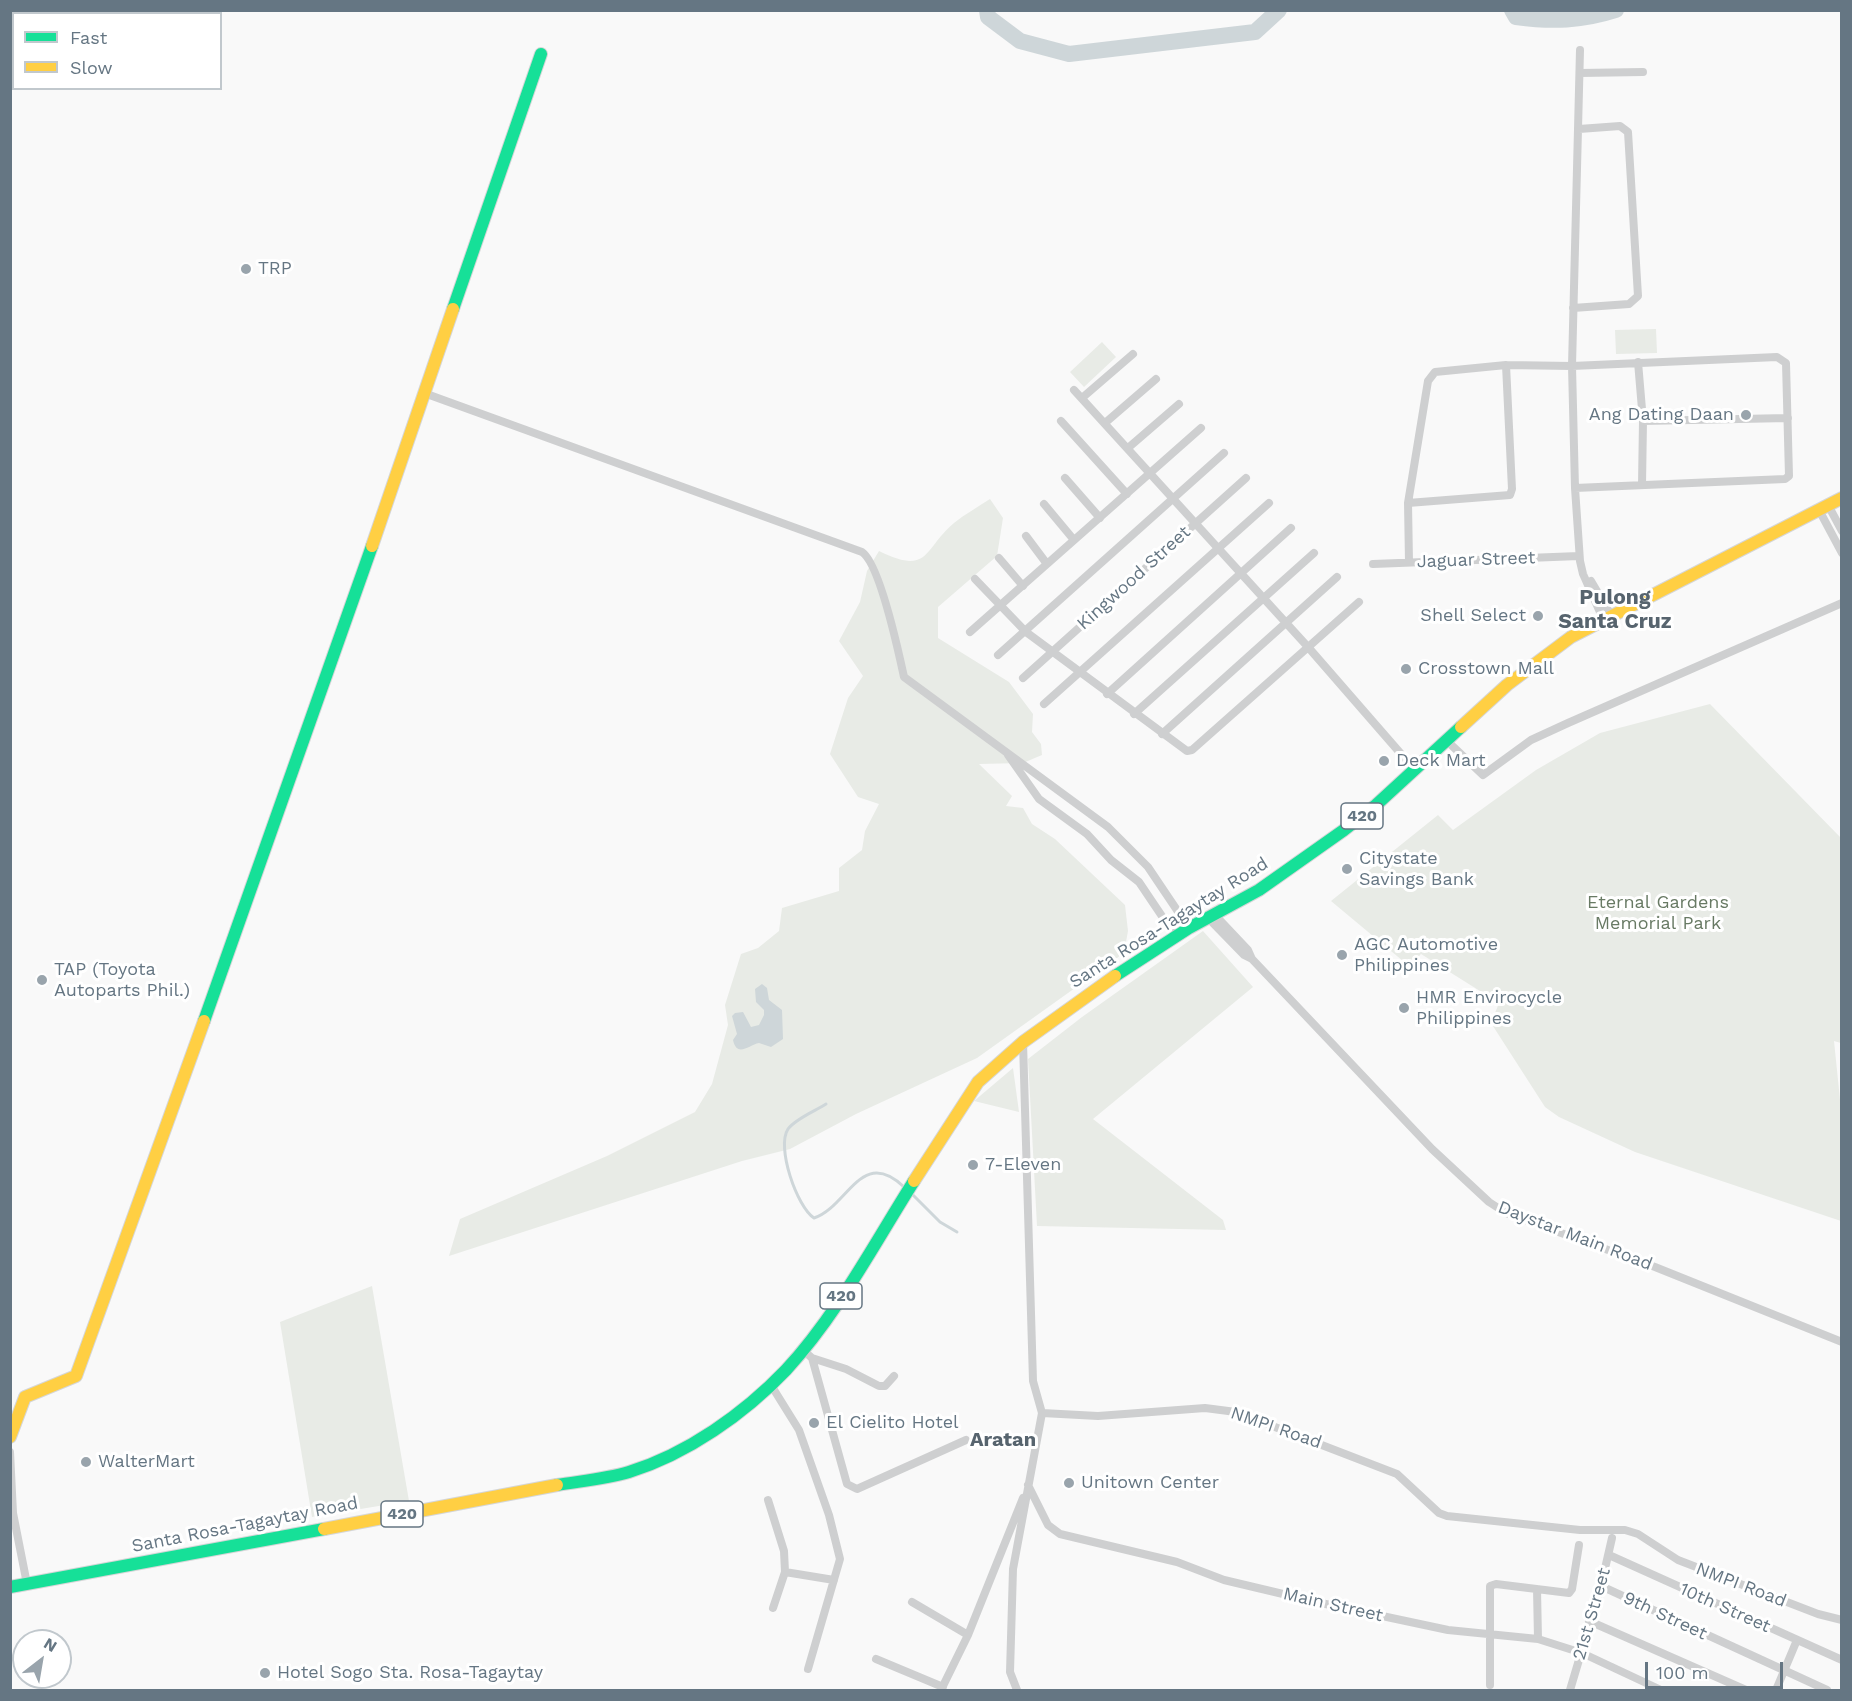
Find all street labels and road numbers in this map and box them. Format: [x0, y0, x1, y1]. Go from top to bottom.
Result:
street label: Kingwood Street [1073, 521, 1195, 635]
street label: Jaguar Street [1416, 547, 1536, 573]
road number: 420 [1341, 803, 1383, 829]
street label: Santa Rosa-Tagaytay Road [1066, 853, 1272, 993]
street label: Daystar Main Road [1495, 1197, 1655, 1275]
road number: 420 [820, 1283, 862, 1309]
street label: NMPI Road [1228, 1402, 1324, 1454]
street label: Santa Rosa-Tagaytay Road [130, 1492, 360, 1558]
road number: 420 [381, 1501, 423, 1527]
street label: NMPI Road [1693, 1558, 1789, 1612]
street label: 21st Street [1569, 1565, 1615, 1663]
street label: 10th Street [1676, 1578, 1774, 1638]
street label: Main Street [1281, 1583, 1385, 1627]
street label: 9th Street [1620, 1587, 1710, 1645]

